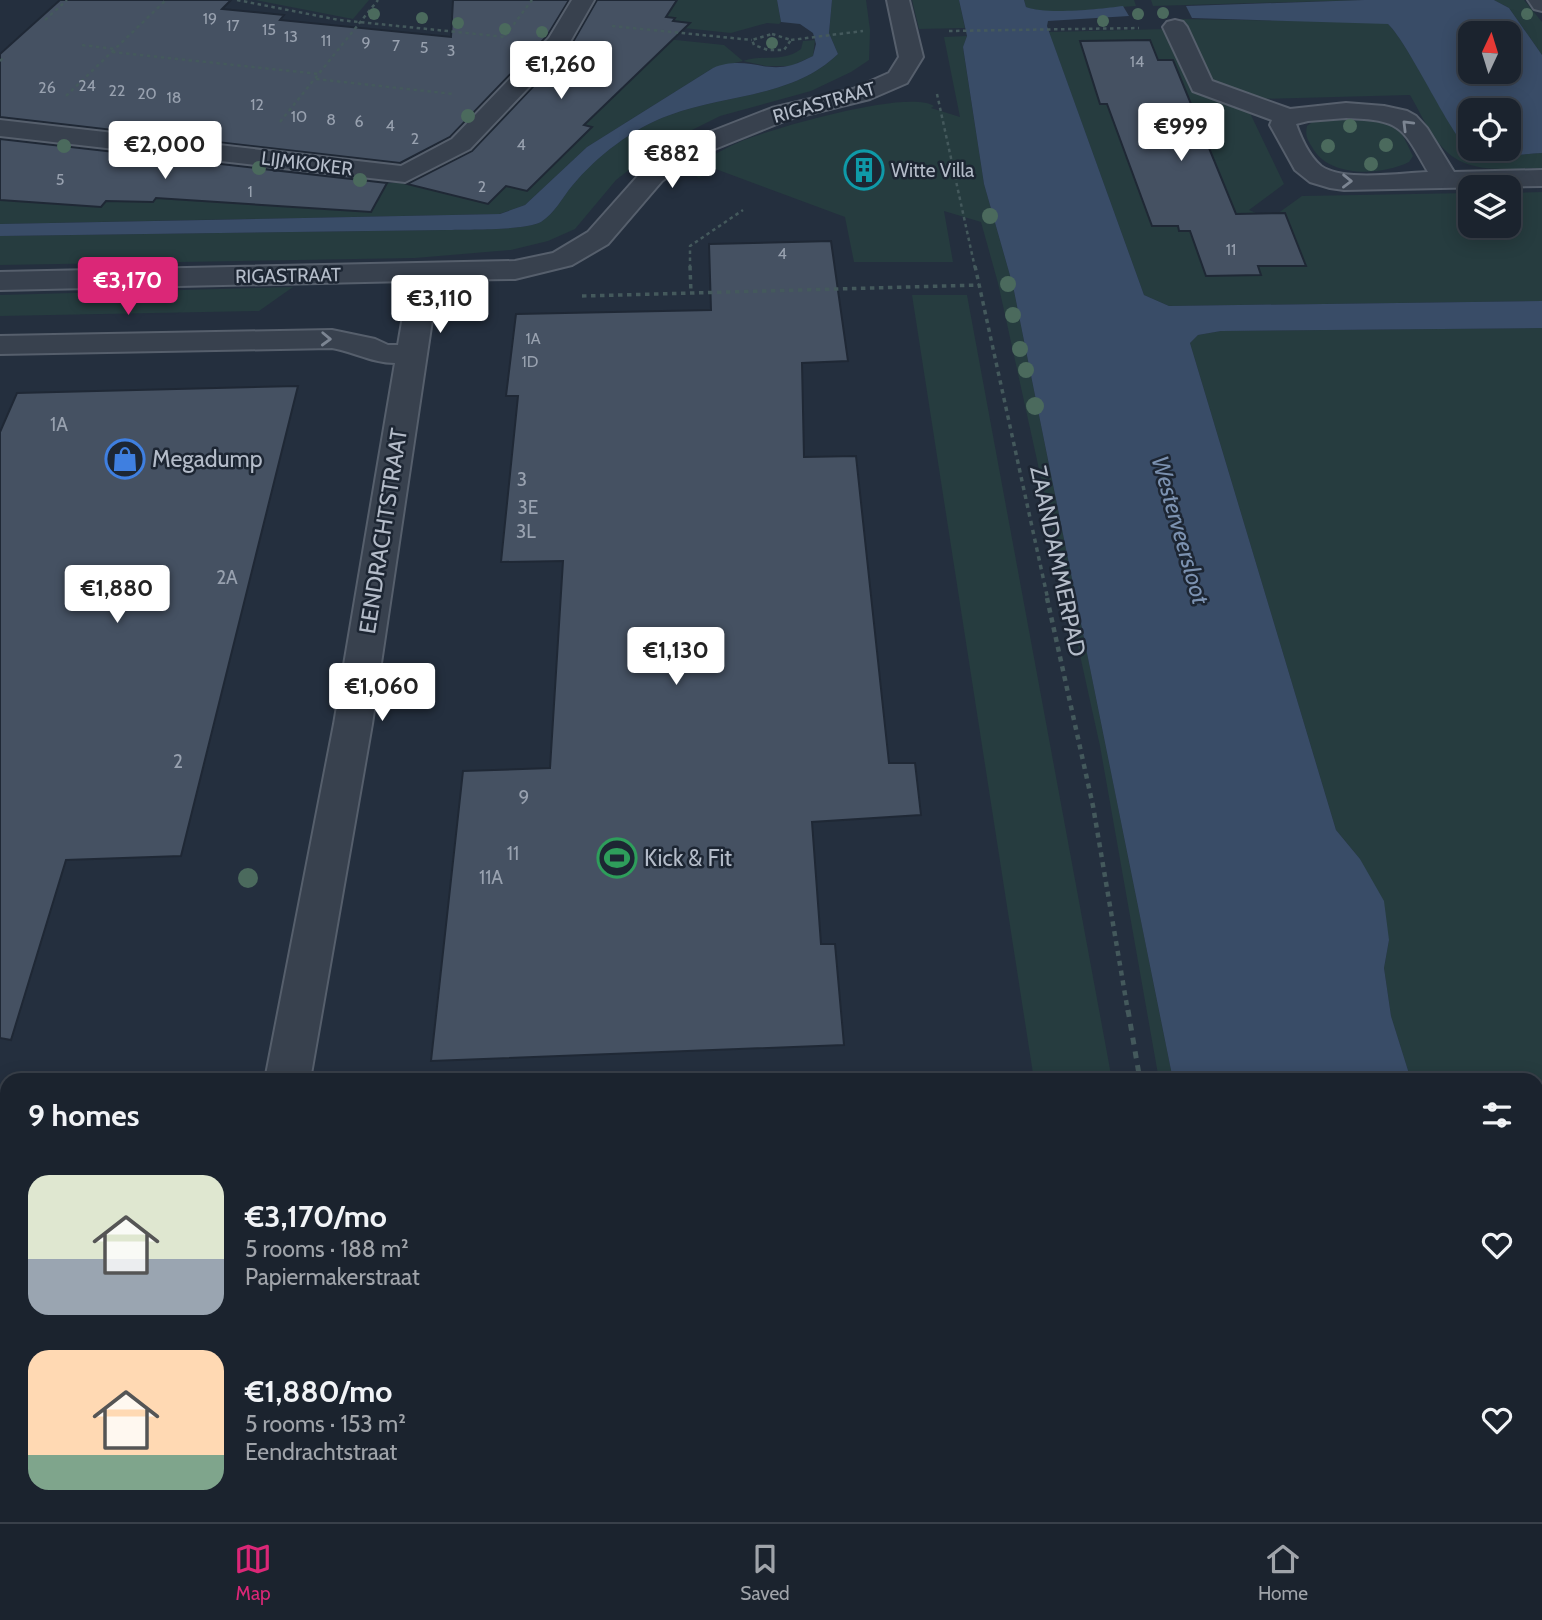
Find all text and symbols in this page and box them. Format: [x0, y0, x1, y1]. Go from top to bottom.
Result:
house number: 19 [203, 9, 217, 28]
house number: 17 [226, 16, 240, 35]
house number: 15 [262, 20, 276, 39]
north arrow [1458, 21, 1521, 84]
map controls [1458, 21, 1521, 238]
house number: 13 [284, 27, 298, 46]
house number: 11 [321, 31, 331, 50]
house number: 9 [361, 33, 371, 52]
house number: 7 [392, 36, 400, 55]
house number: 5 [420, 38, 428, 57]
house number: 3 [447, 41, 455, 60]
pin: €1,260 [504, 42, 618, 101]
text: €1,260 [526, 50, 596, 78]
house number: 14 [1130, 52, 1144, 71]
house number: 24 [78, 76, 96, 95]
street label: RIGASTRAAT [770, 77, 878, 128]
house number: 26 [38, 78, 56, 97]
house number: 22 [109, 81, 125, 100]
house number: 20 [137, 84, 157, 103]
house number: 18 [167, 88, 181, 107]
house number: 12 [250, 95, 264, 114]
button: locate [1458, 98, 1521, 161]
pin: €999 [1140, 104, 1222, 163]
house number: 10 [291, 107, 307, 126]
house number: 8 [326, 110, 336, 129]
house number: 6 [354, 112, 364, 131]
text: €999 [1154, 112, 1208, 140]
house number: 4 [385, 116, 395, 135]
one-way arrow [1403, 120, 1415, 133]
pin: €2,000 [108, 122, 222, 181]
house number: 2 [411, 129, 419, 148]
text: €2,000 [125, 130, 205, 158]
pin: €882 [631, 130, 713, 190]
house number: 4 [516, 135, 526, 154]
text: €882 [645, 139, 699, 167]
street label: LIJMKOKER [260, 146, 355, 181]
building icon: Witte Villa [843, 149, 885, 191]
place label: Witte Villa [891, 159, 974, 182]
house number: 5 [56, 170, 64, 189]
one-way arrow [1342, 174, 1353, 189]
button: layers [1458, 175, 1521, 238]
house number: 2 [478, 177, 486, 196]
house number: 1 [247, 182, 253, 201]
house number: 11 [1226, 240, 1236, 259]
house number: 4 [777, 244, 787, 263]
pin: €3,170 [71, 258, 185, 317]
street label: RIGASTRAAT [235, 263, 341, 288]
text: €3,170 [94, 266, 162, 294]
pin: €3,110 [383, 276, 497, 335]
text: €3,110 [407, 284, 473, 312]
house number: 1A [525, 329, 541, 348]
one-way arrow [321, 332, 332, 347]
house number: 1D [522, 352, 538, 371]
house number: 1A [50, 413, 68, 436]
street label: EENDRACHTSTRAAT [353, 426, 413, 636]
shop icon: Megadump [104, 438, 146, 480]
place label: Megadump [152, 445, 263, 473]
water label: Westerveersloot [1145, 452, 1216, 608]
street label: ZAANDAMMERPAD [1024, 463, 1092, 659]
house number: 3 [517, 468, 527, 491]
house number: 3E [518, 496, 538, 519]
house number: 3L [516, 520, 536, 543]
pin: €1,880 [60, 566, 174, 625]
house number: 2A [216, 566, 238, 589]
text: €1,880 [81, 574, 153, 602]
pin: €1,130 [619, 628, 733, 687]
text: €1,130 [643, 636, 709, 664]
pin: €1,060 [325, 664, 439, 723]
text: €1,060 [345, 672, 419, 700]
house number: 2 [173, 750, 183, 773]
house number: 9 [519, 786, 529, 809]
sports icon: Kick & Fit [596, 837, 638, 879]
house number: 11 [507, 842, 519, 865]
place label: Kick & Fit [644, 844, 732, 872]
house number: 11A [479, 866, 503, 889]
icon: filters [1478, 1096, 1516, 1134]
text: 9 homes [28, 1097, 139, 1134]
text: €3,170/mo [245, 1198, 387, 1235]
icon: home [84, 1203, 168, 1287]
icon: heart [1478, 1226, 1516, 1264]
text: 5 rooms · 188 m² [245, 1235, 409, 1263]
text: Papiermakerstraat [245, 1263, 420, 1291]
text: €1,880/mo [245, 1373, 392, 1410]
icon: home [84, 1378, 168, 1462]
icon: heart [1478, 1401, 1516, 1439]
text: 5 rooms · 153 m² [245, 1410, 406, 1438]
text: Eendrachtstraat [245, 1438, 397, 1466]
tab: Map [234, 1540, 272, 1605]
tab: Saved [740, 1540, 790, 1605]
tab: Home [1258, 1540, 1308, 1605]

